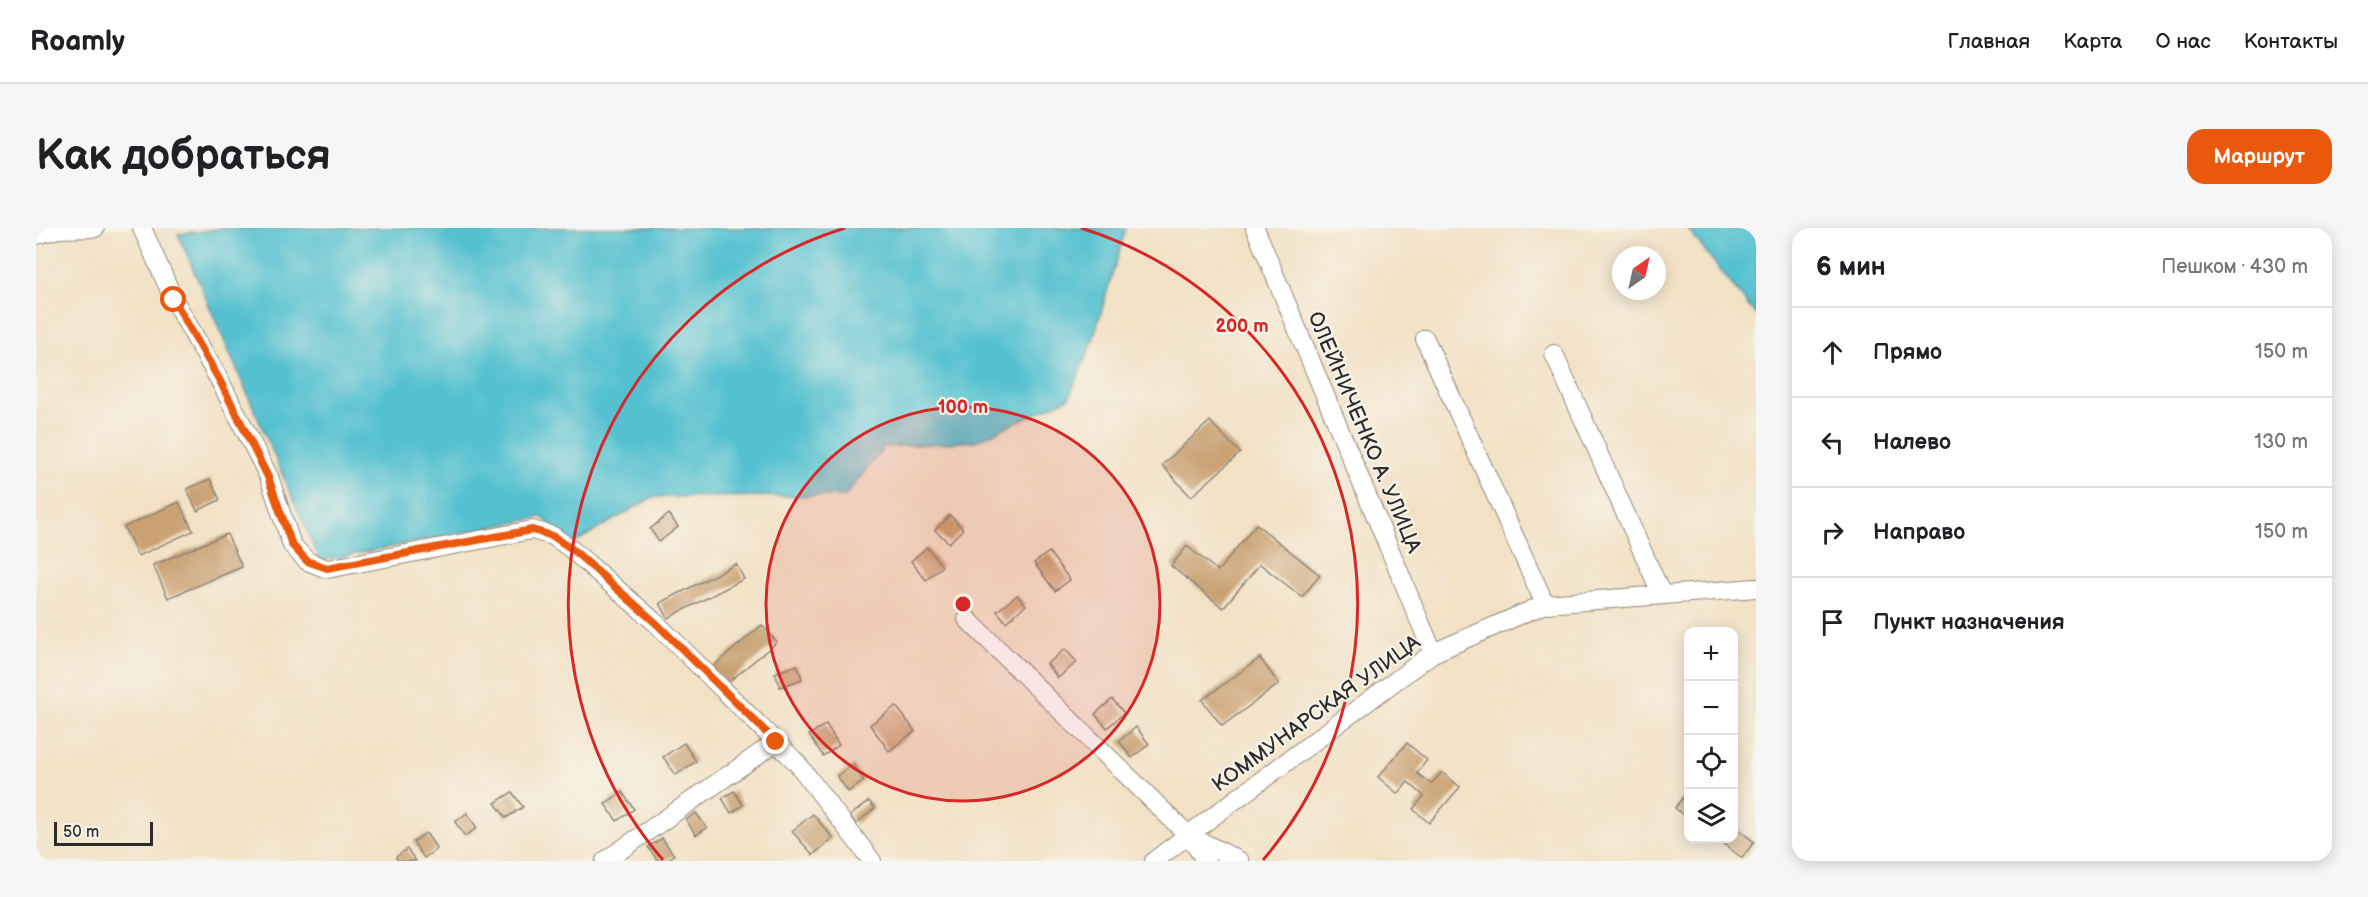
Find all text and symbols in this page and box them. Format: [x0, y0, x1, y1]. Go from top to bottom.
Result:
text: Roamly [30, 25, 125, 58]
text: Главная [1947, 29, 2030, 54]
text: Карта [2063, 29, 2122, 54]
text: О нас [2155, 29, 2211, 54]
text: Контакты [2244, 29, 2338, 54]
button: Маршрут [2187, 129, 2332, 184]
text: Как добраться [36, 131, 331, 182]
north arrow [1612, 246, 1666, 300]
text: 6 мин [1816, 252, 1886, 283]
text: Пешком · 430 m [2161, 255, 2308, 279]
route start [160, 286, 186, 312]
street label: ОЛЕЙНИЧЕНКО А. УЛИЦА [1302, 308, 1427, 557]
text: 200 m [1215, 316, 1269, 337]
icon: ahead [1816, 336, 1849, 369]
text: Прямо [1873, 339, 1942, 366]
text: 150 m [2255, 340, 2308, 364]
text: 100 m [938, 397, 988, 418]
icon: left [1816, 426, 1849, 459]
text: Налево [1873, 429, 1951, 456]
text: 130 m [2254, 430, 2308, 454]
icon: right [1816, 516, 1849, 549]
text: Направо [1873, 519, 1965, 546]
text: 150 m [2255, 520, 2308, 544]
centre of rings [953, 594, 973, 614]
icon: arrive [1816, 606, 1849, 639]
text: Пункт назначения [1873, 609, 2065, 636]
map controls [1684, 627, 1738, 843]
button: + [1684, 627, 1738, 681]
street label: КОММУНАРСКАЯ УЛИЦА [1207, 629, 1425, 797]
button: − [1684, 681, 1738, 735]
route end [762, 728, 788, 754]
button: locate [1684, 735, 1738, 789]
button: layers [1684, 789, 1738, 843]
scale bar [54, 819, 153, 846]
text: 50 m [63, 823, 99, 842]

